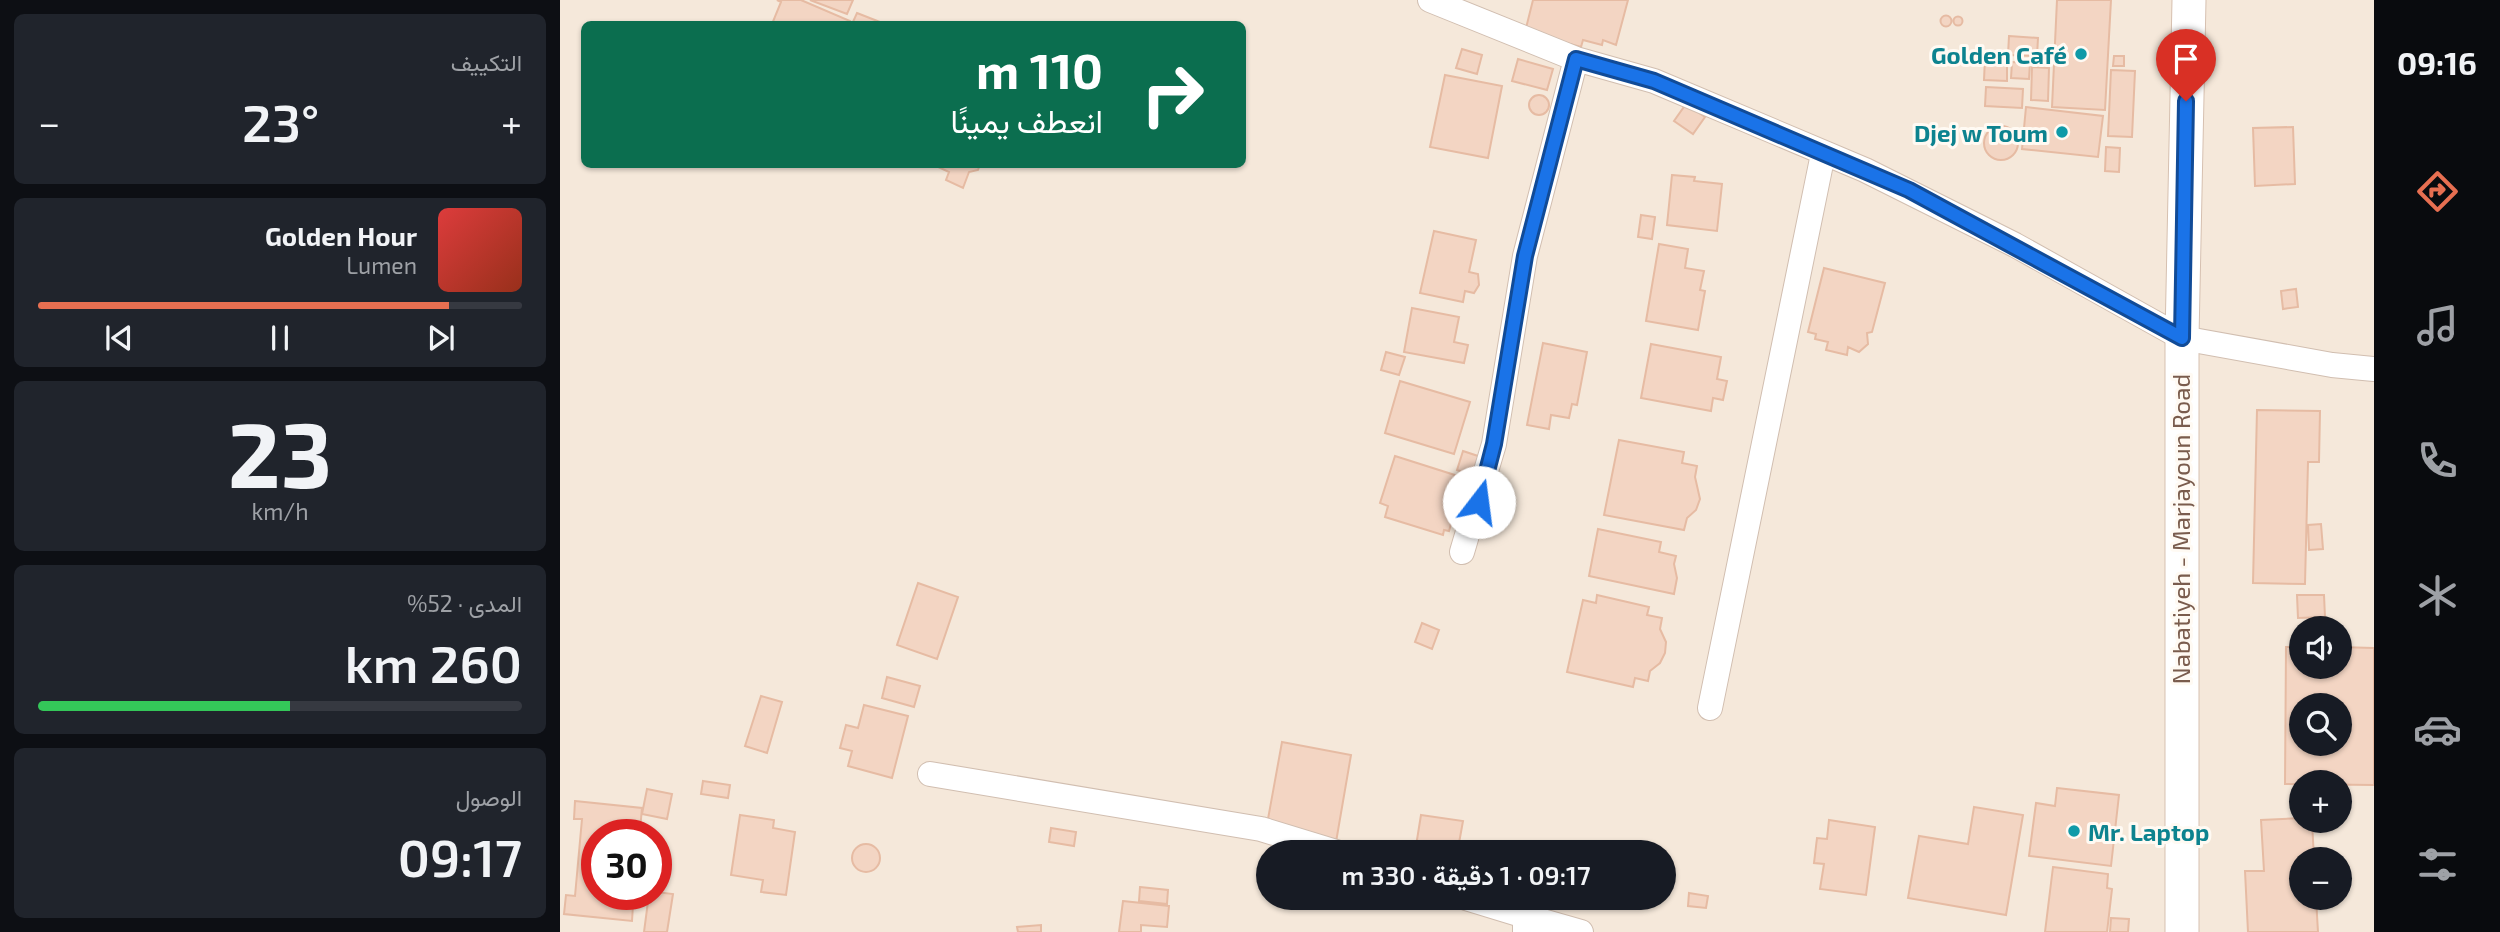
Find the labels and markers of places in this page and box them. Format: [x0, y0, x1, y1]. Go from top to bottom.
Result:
pin [2156, 29, 2216, 101]
place label: Golden Café [1931, 40, 2067, 69]
marker: Golden Café [2073, 46, 2089, 62]
place label: Djej w Toum [1914, 118, 2048, 147]
marker: Djej w Toum [2054, 124, 2070, 140]
place label: Mr. Laptop [2088, 817, 2209, 846]
marker: Mr. Laptop [2066, 823, 2082, 839]

